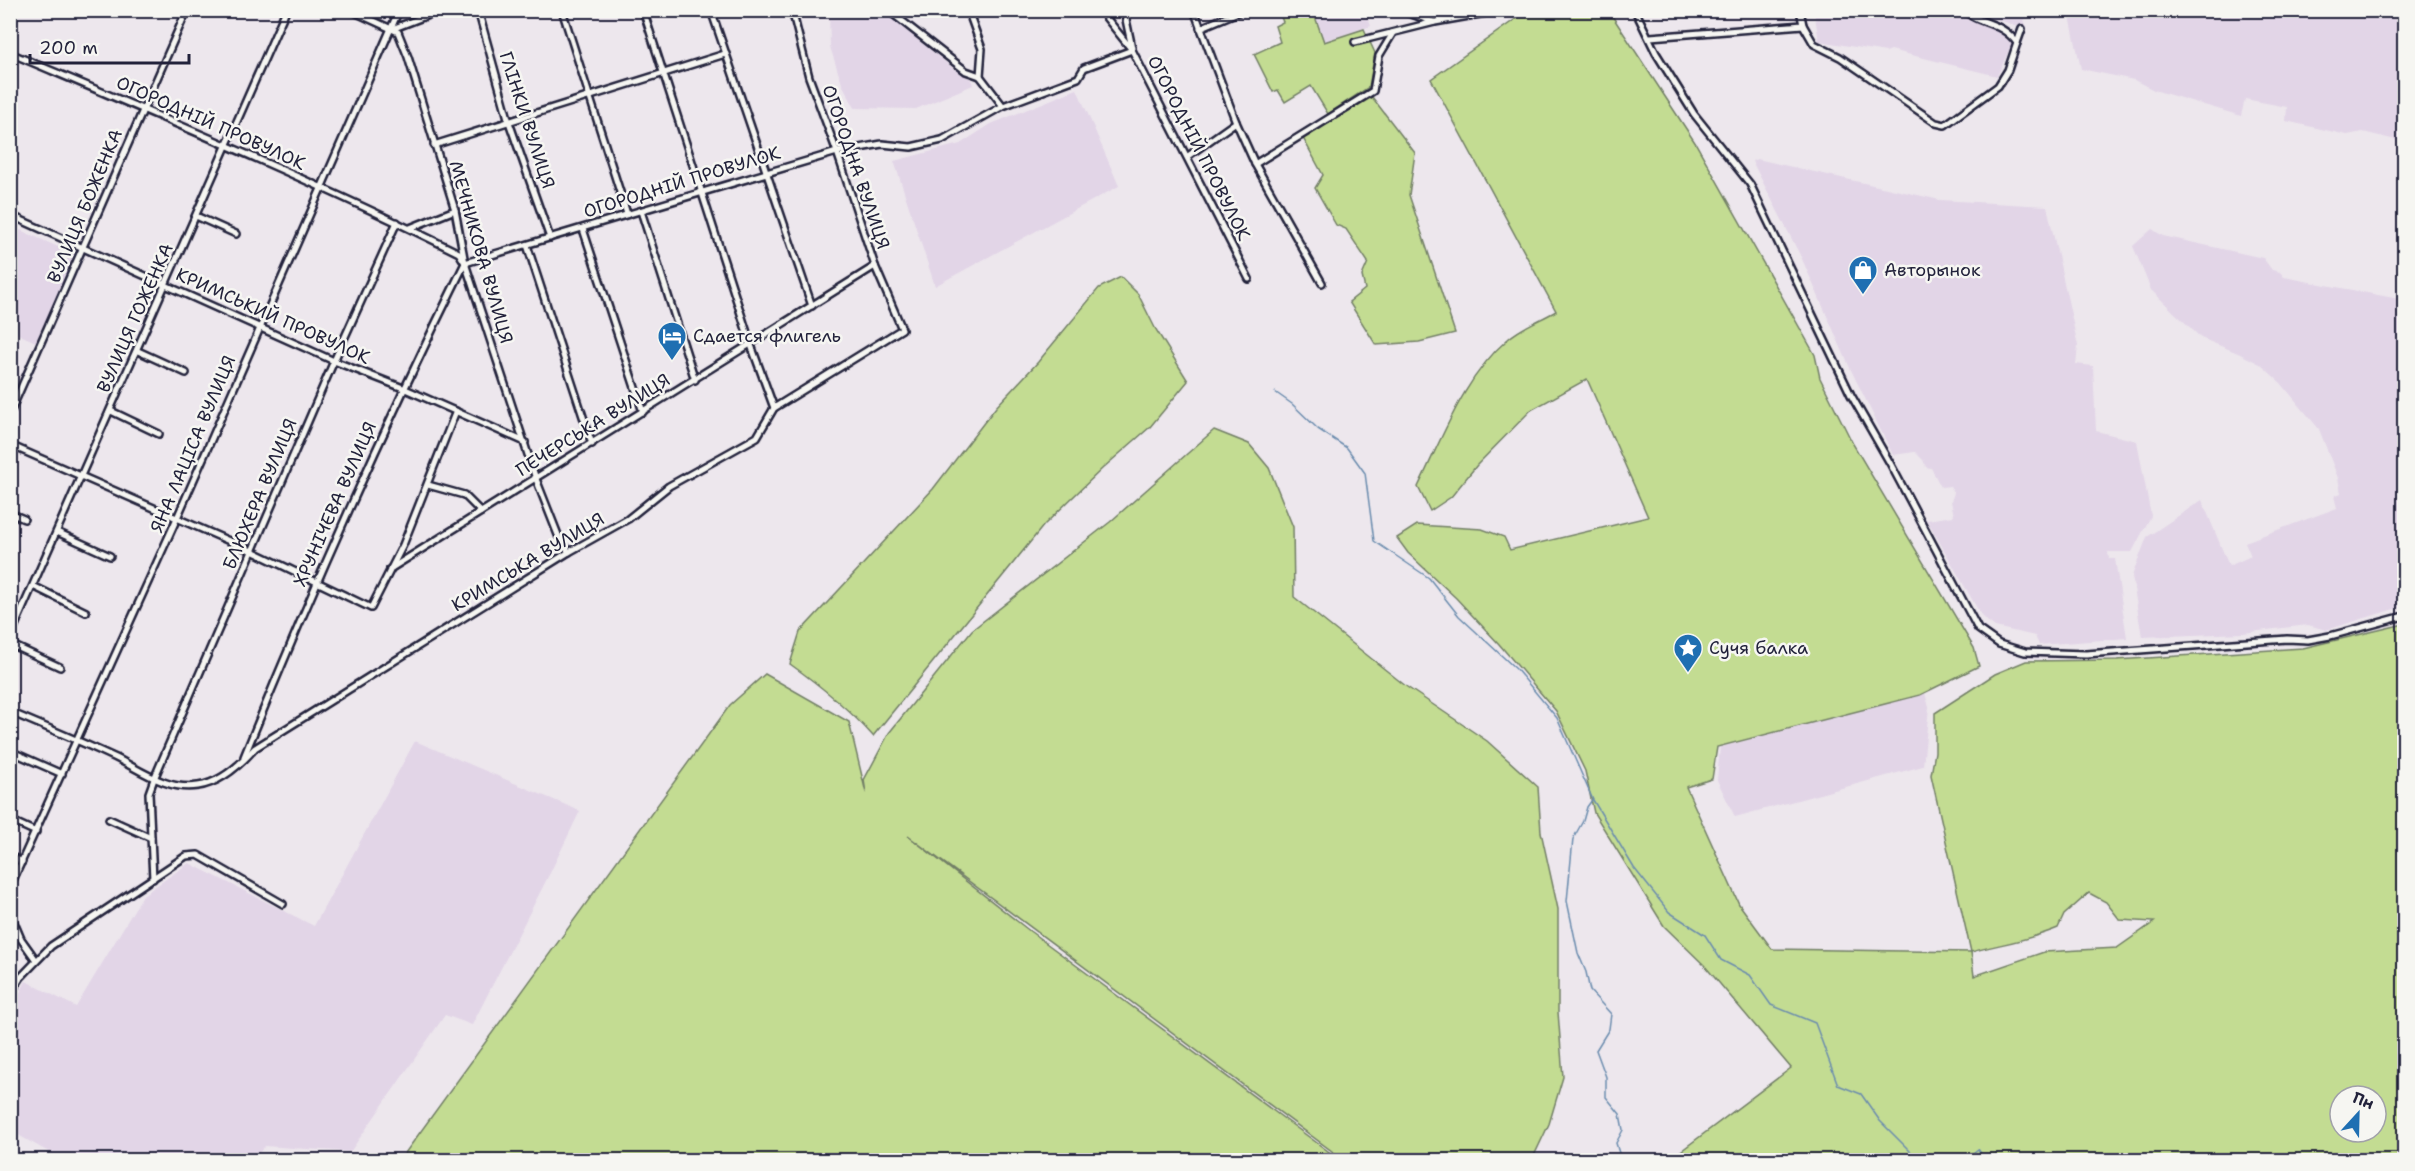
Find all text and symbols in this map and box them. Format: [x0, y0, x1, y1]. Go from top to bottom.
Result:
scale bar [30, 27, 189, 65]
text: 200 m [39, 36, 98, 60]
street label: ГЛІНКИ ВУЛИЦЯ [494, 48, 560, 192]
street label: ОГОРОДНІЙ ПРОВУЛОК [1142, 51, 1256, 245]
street label: ОГОРОДНІЙ ПРОВУЛОК [113, 70, 310, 176]
street label: ОГОРОДНА ВУЛИЦЯ [817, 82, 895, 252]
street label: ВУЛИЦЯ БОЖЕНКА [42, 126, 128, 286]
street label: ОГОРОДНІЙ ПРОВУЛОК [581, 140, 784, 223]
street label: МЕЧНИКОВА ВУЛИЦЯ [443, 158, 519, 346]
street label: ВУЛИЦЯ ГОЖЕНКА [91, 240, 179, 396]
shop icon: Авторынок [1847, 254, 1879, 296]
place label: Авторынок [1884, 258, 1981, 282]
street label: КРИМСЬКИЙ ПРОВУЛОК [172, 262, 374, 370]
hotel icon: Сдается флигель [656, 320, 688, 362]
place label: Сдается флигель [693, 324, 841, 348]
street label: ЯНА ЛАЦІСА ВУЛИЦЯ [145, 352, 241, 536]
street label: ПЕЧЕРСЬКА ВУЛИЦЯ [511, 368, 675, 482]
street label: БЛЮХЕРА ВУЛИЦЯ [217, 415, 303, 573]
street label: ХРУНІЧЕВА ВУЛИЦЯ [288, 418, 382, 590]
street label: КРИМСЬКА ВУЛИЦЯ [447, 507, 609, 617]
place icon: Сучя балка [1672, 632, 1704, 674]
place label: Сучя балка [1709, 636, 1808, 660]
north arrow [2328, 1084, 2388, 1144]
text: Пн [2350, 1087, 2377, 1114]

